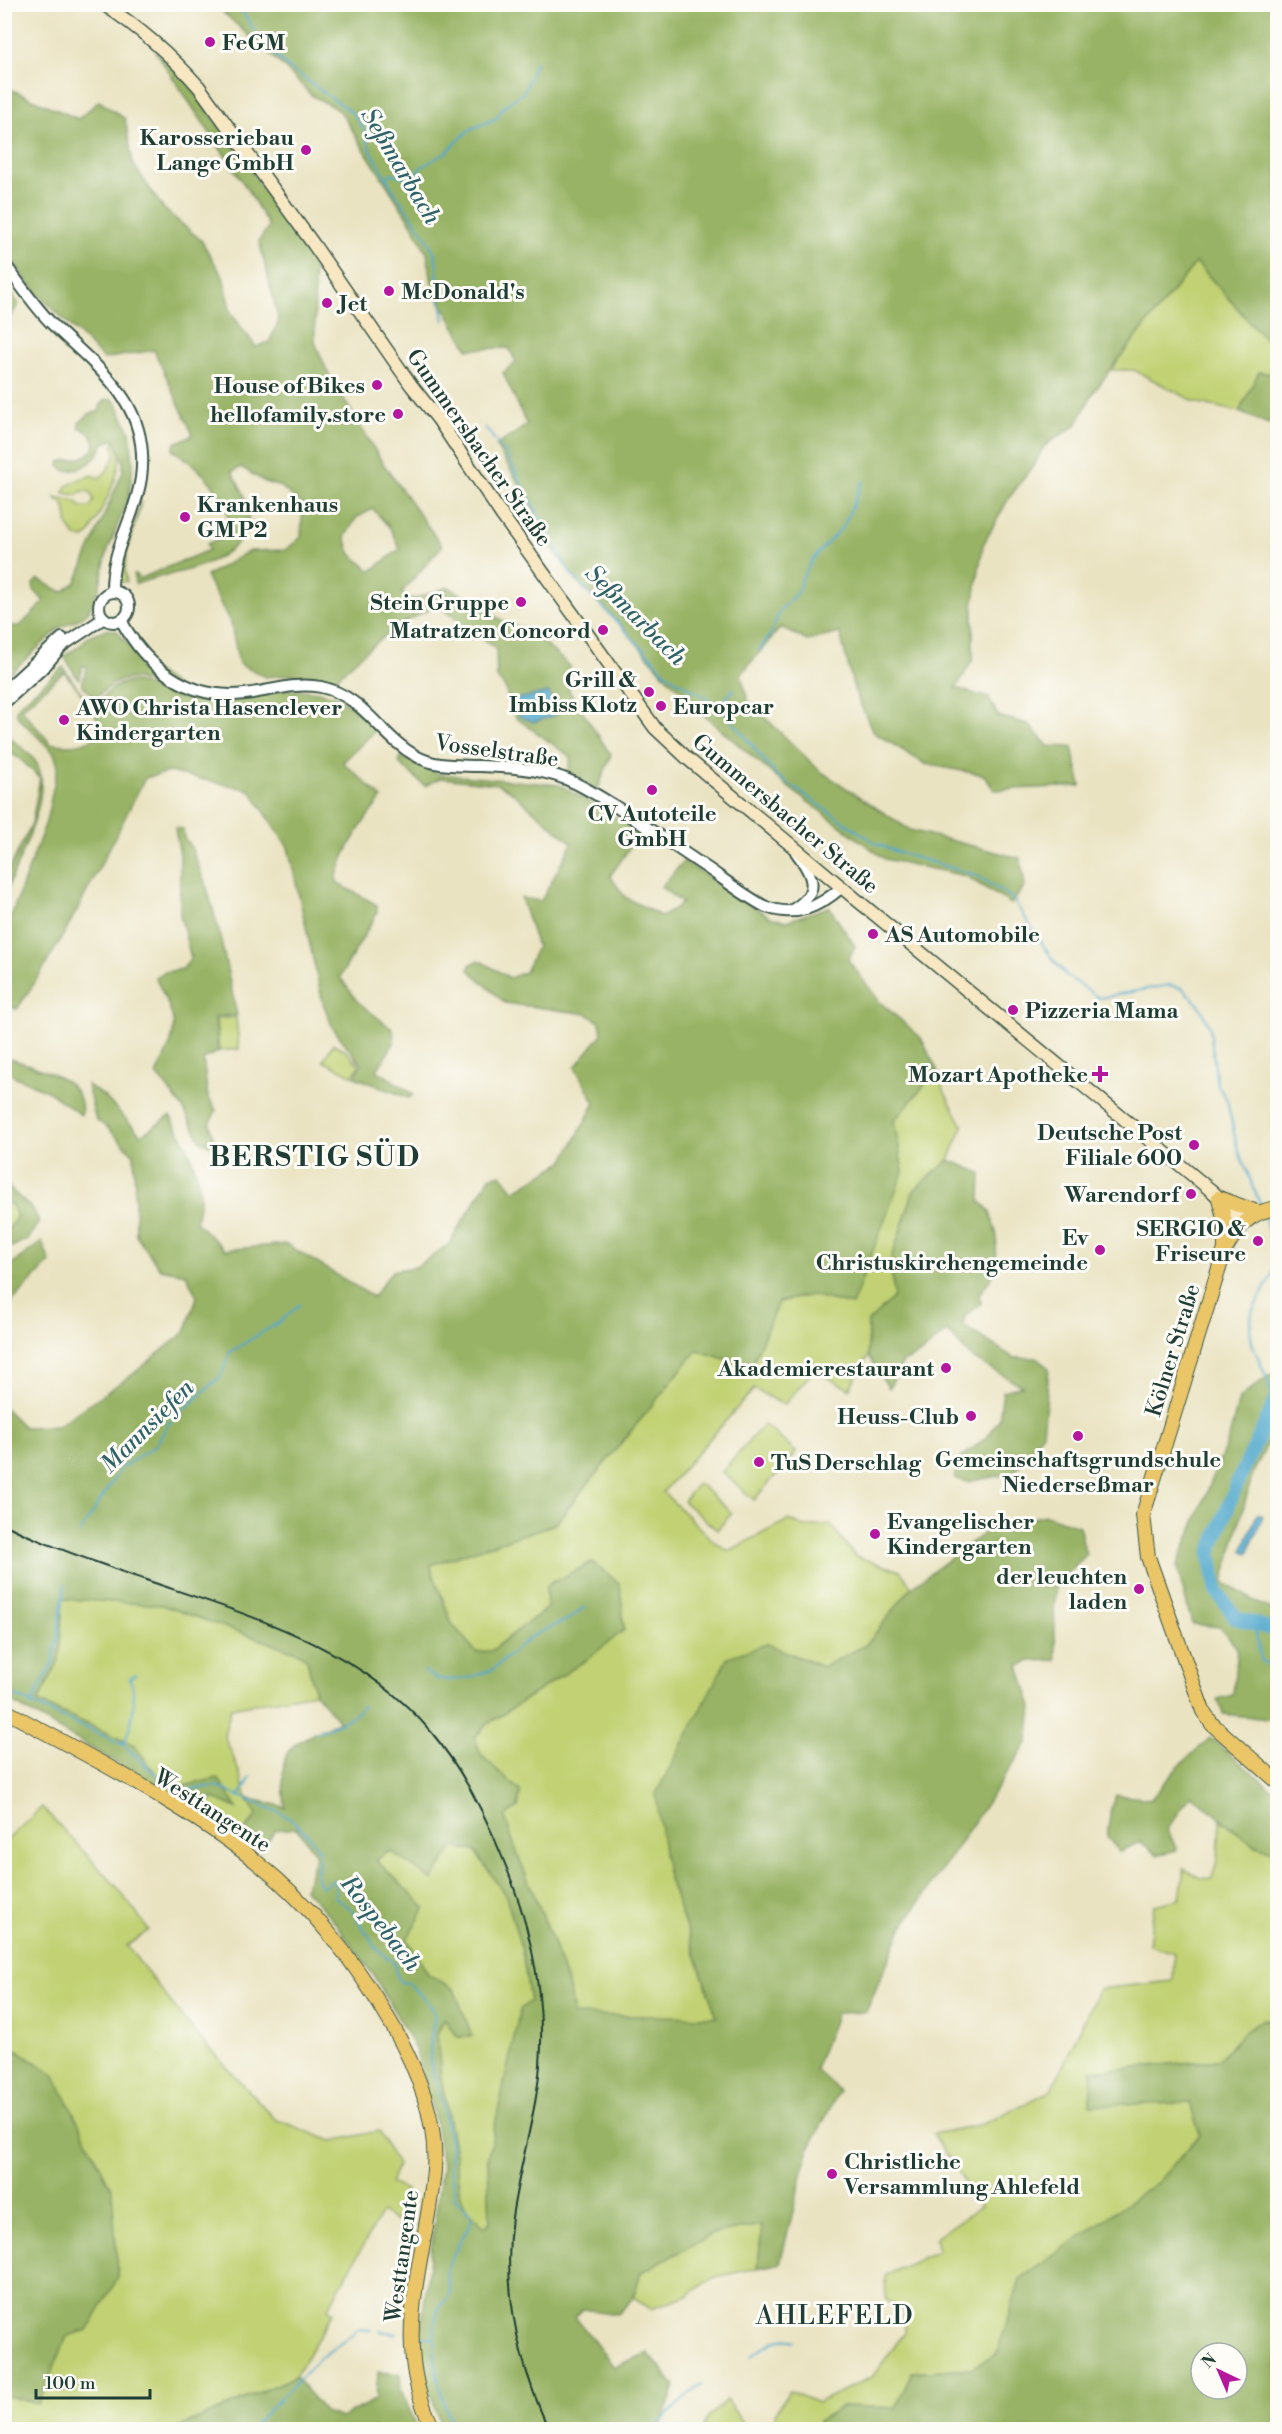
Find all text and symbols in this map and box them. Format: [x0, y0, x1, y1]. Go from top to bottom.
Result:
place label: FeGM [222, 30, 286, 57]
marker: FeGM [203, 35, 217, 49]
water label: Seßmarbach [354, 103, 447, 231]
place label: Karosseriebau Lange GmbH [140, 125, 295, 177]
marker: Karosseriebau Lange GmbH [299, 143, 313, 157]
place label: McDonald's [401, 279, 525, 306]
marker: McDonald's [382, 284, 396, 298]
place label: Jet [336, 291, 367, 318]
marker: Jet [320, 296, 334, 310]
street label: Gummersbacher Straße [400, 344, 557, 552]
place label: House of Bikes [214, 373, 365, 400]
marker: House of Bikes [370, 378, 384, 392]
place label: hellofamily.store [210, 402, 386, 429]
marker: hellofamily.store [391, 407, 405, 421]
place label: Krankenhaus GM P2 [197, 492, 338, 544]
marker: Krankenhaus GM P2 [178, 510, 192, 524]
water label: Seßmarbach [578, 559, 693, 673]
place label: Stein Gruppe [370, 590, 509, 617]
marker: Stein Gruppe [514, 595, 528, 609]
place label: Matratzen Concord [390, 618, 591, 645]
marker: Matratzen Concord [596, 623, 610, 637]
place label: Grill & Imbiss Klotz [509, 667, 638, 719]
marker: Grill & Imbiss Klotz [642, 685, 656, 699]
place label: Europcar [673, 694, 774, 721]
place label: AWO Christa Hasenclever Kindergarten [75, 695, 342, 747]
marker: Europcar [654, 699, 668, 713]
marker: AWO Christa Hasenclever Kindergarten [57, 713, 71, 727]
street label: Gummersbacher Straße [686, 728, 884, 900]
street label: Vosselstraße [432, 729, 560, 774]
marker: CV Autoteile GmbH [645, 783, 659, 797]
place label: CV Autoteile GmbH [587, 801, 717, 853]
place label: AS Automobile [884, 922, 1040, 949]
marker: AS Automobile [866, 927, 880, 941]
place label: Pizzeria Mama [1025, 998, 1179, 1025]
marker: Pizzeria Mama [1006, 1003, 1020, 1017]
place label: Mozart Apotheke [908, 1062, 1088, 1089]
marker: Mozart Apotheke [1093, 1067, 1107, 1081]
place label: Deutsche Post Filiale 600 [1037, 1120, 1182, 1172]
district label: BERSTIG SÜD [209, 1138, 421, 1175]
marker: Deutsche Post Filiale 600 [1187, 1138, 1201, 1152]
place label: Warendorf [1063, 1182, 1182, 1209]
marker: Warendorf [1184, 1187, 1198, 1201]
place label: SERGIO & Friseure [1136, 1216, 1247, 1268]
place label: Ev Christuskirchengemeinde [816, 1225, 1089, 1277]
marker: SERGIO & Friseure [1251, 1234, 1265, 1248]
marker: Ev Christuskirchengemeinde [1093, 1243, 1107, 1257]
street label: Kölner Straße [1140, 1281, 1206, 1420]
place label: Akademierestaurant [717, 1356, 934, 1383]
marker: Akademierestaurant [939, 1361, 953, 1375]
water label: Mannsiefen [94, 1373, 201, 1480]
place label: Heuss-Club [837, 1404, 959, 1431]
marker: Heuss-Club [964, 1409, 978, 1423]
marker: Gemeinschaftsgrundschule Niederseßmar [1071, 1429, 1085, 1443]
place label: Gemeinschaftsgrundschule Niederseßmar [935, 1447, 1221, 1499]
place label: TuS Derschlag [771, 1450, 921, 1477]
marker: TuS Derschlag [752, 1455, 766, 1469]
place label: Evangelischer Kindergarten [887, 1509, 1034, 1561]
marker: Evangelischer Kindergarten [868, 1527, 882, 1541]
place label: der leuchten laden [996, 1564, 1127, 1616]
marker: der leuchten laden [1132, 1582, 1146, 1596]
street label: Westtangente [148, 1763, 276, 1859]
water label: Rospebach [333, 1869, 427, 1978]
place label: Christliche Versammlung Ahlefeld [843, 2149, 1080, 2201]
marker: Christliche Versammlung Ahlefeld [825, 2167, 839, 2181]
street label: Westtangente [380, 2188, 425, 2325]
district label: AHLEFELD [755, 2300, 914, 2332]
north arrow [1189, 2341, 1249, 2401]
text: N [1198, 2349, 1221, 2373]
scale bar [36, 2362, 150, 2400]
text: 100 m [45, 2372, 96, 2395]

